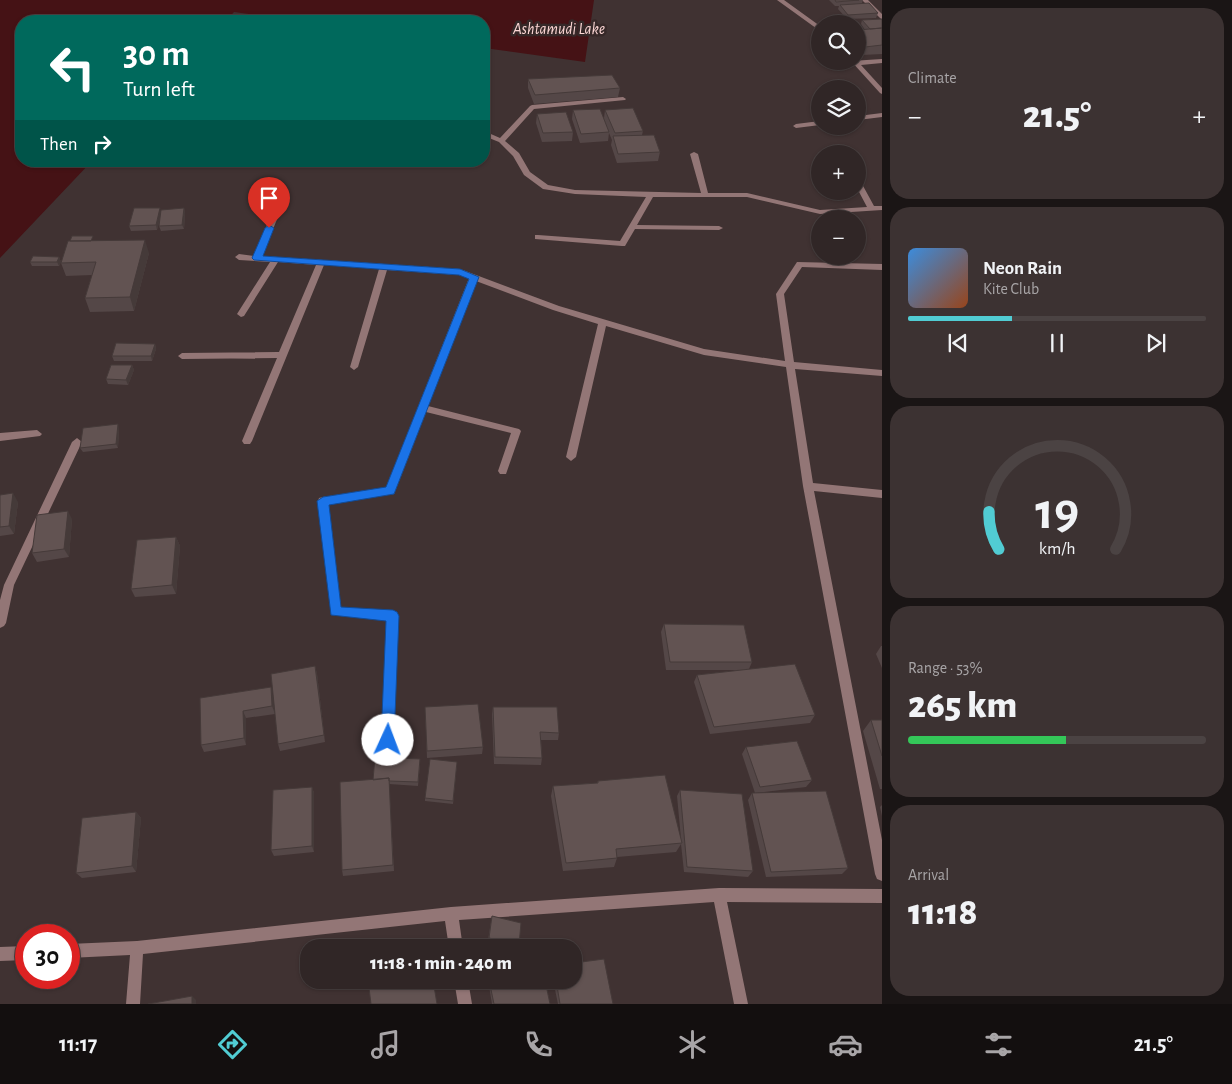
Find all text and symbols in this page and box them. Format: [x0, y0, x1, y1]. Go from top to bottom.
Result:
map controls [811, 15, 866, 265]
button: search [811, 15, 866, 70]
water label: Ashtamudi Lake [512, 21, 605, 37]
icon: left [40, 35, 105, 100]
text: 30 m [123, 37, 190, 72]
text: Climate [908, 70, 957, 86]
text: Turn left [123, 78, 195, 100]
button: layers [811, 80, 866, 135]
text: 21.5° [1023, 97, 1091, 135]
text: − [908, 103, 921, 131]
text: + [1193, 103, 1206, 131]
icon: right [88, 130, 116, 158]
text: Then [40, 135, 78, 154]
button: + [811, 145, 866, 200]
pin [248, 177, 290, 228]
icon: arrive [255, 184, 283, 212]
button: − [811, 210, 866, 265]
text: Neon Rain [983, 259, 1062, 278]
text: Kite Club [983, 281, 1039, 297]
icon: previous [944, 329, 972, 357]
icon: pause [1043, 329, 1071, 357]
icon: next [1142, 329, 1170, 357]
text: 19 [1035, 486, 1079, 538]
text: km/h [1039, 540, 1075, 558]
text: Range · 53% [908, 660, 983, 676]
text: 265 km [908, 687, 1017, 725]
position arrow [361, 713, 413, 765]
text: Arrival [908, 867, 949, 883]
text: 11:18 [908, 894, 978, 932]
speed limit sign: 30 [15, 924, 80, 989]
text: 11:18 · 1 min · 240 m [370, 954, 512, 973]
icon: directions [215, 1027, 250, 1062]
icon: music [368, 1027, 403, 1062]
icon: phone [521, 1027, 556, 1062]
icon: climate [675, 1027, 710, 1062]
icon: car [828, 1027, 863, 1062]
icon: filters [981, 1027, 1016, 1062]
text: 11:17 [59, 1033, 97, 1055]
text: 21.5° [1134, 1033, 1173, 1055]

